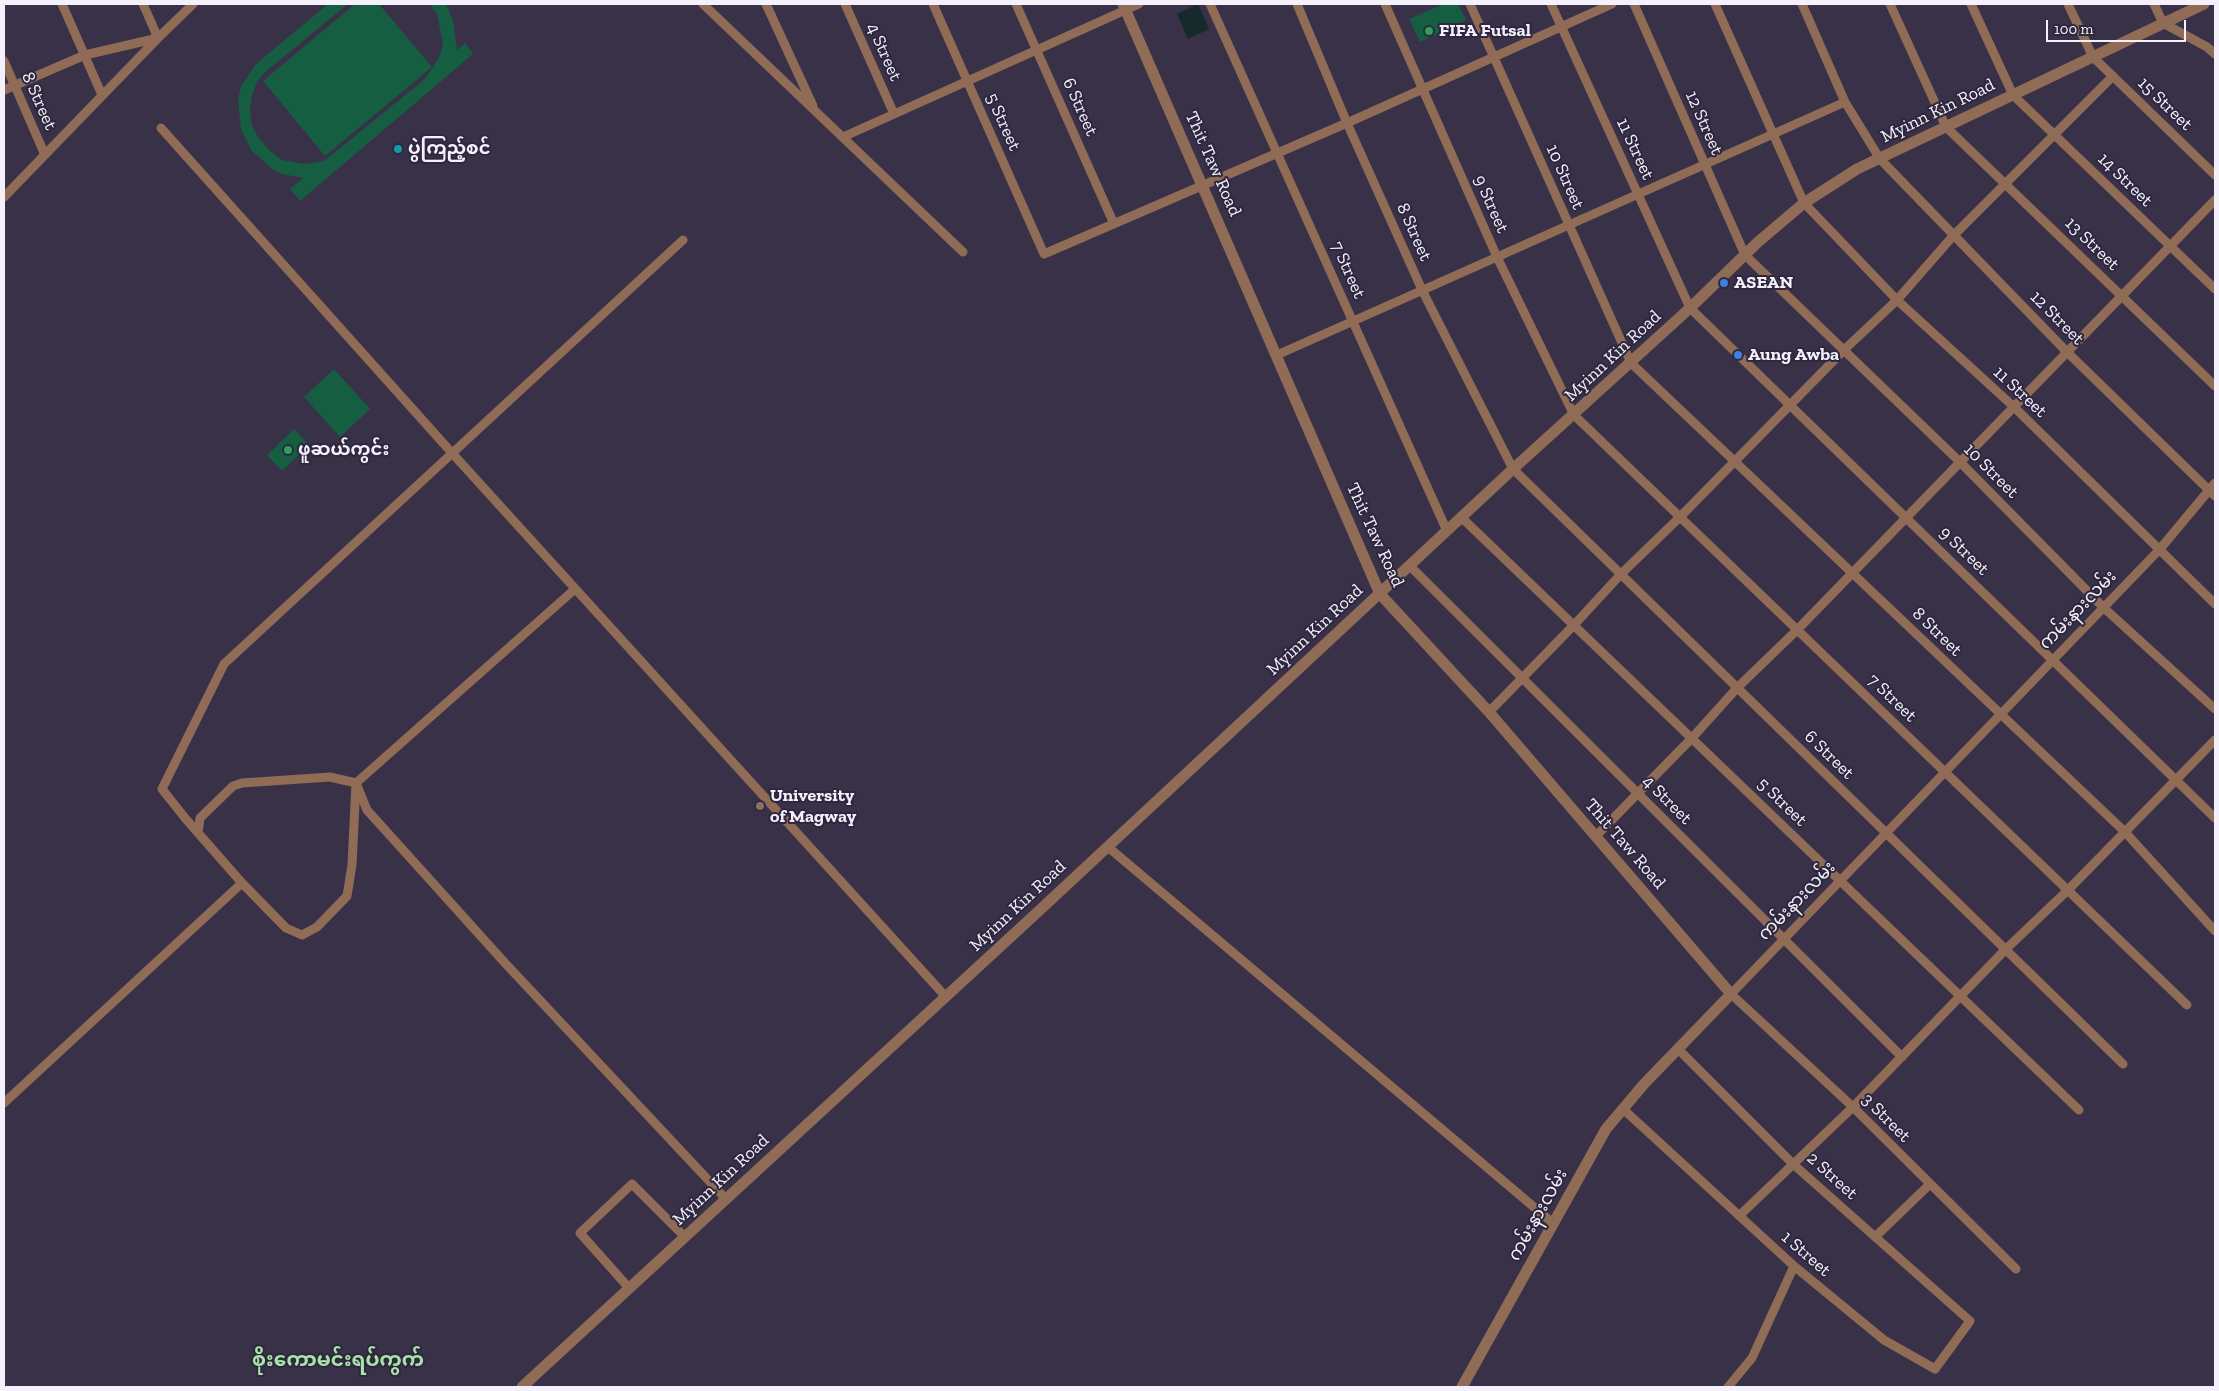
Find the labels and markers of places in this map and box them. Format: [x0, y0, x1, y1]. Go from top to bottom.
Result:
place label: FIFA Futsal [1439, 20, 1531, 42]
marker: FIFA Futsal [1423, 25, 1435, 37]
place label: ပွဲကြည့်စင် [408, 138, 491, 160]
marker: ပွဲကြည့်စင် [392, 143, 404, 155]
place label: ASEAN [1734, 272, 1793, 294]
marker: ASEAN [1718, 277, 1730, 289]
place label: Aung Awba [1748, 344, 1839, 366]
marker: Aung Awba [1732, 349, 1744, 361]
place label: ဖူဆယ်ကွင်း [298, 439, 389, 461]
marker: ဖူဆယ်ကွင်း [282, 444, 294, 456]
place label: University of Magway [770, 785, 856, 828]
marker: University of Magway [754, 800, 766, 812]

